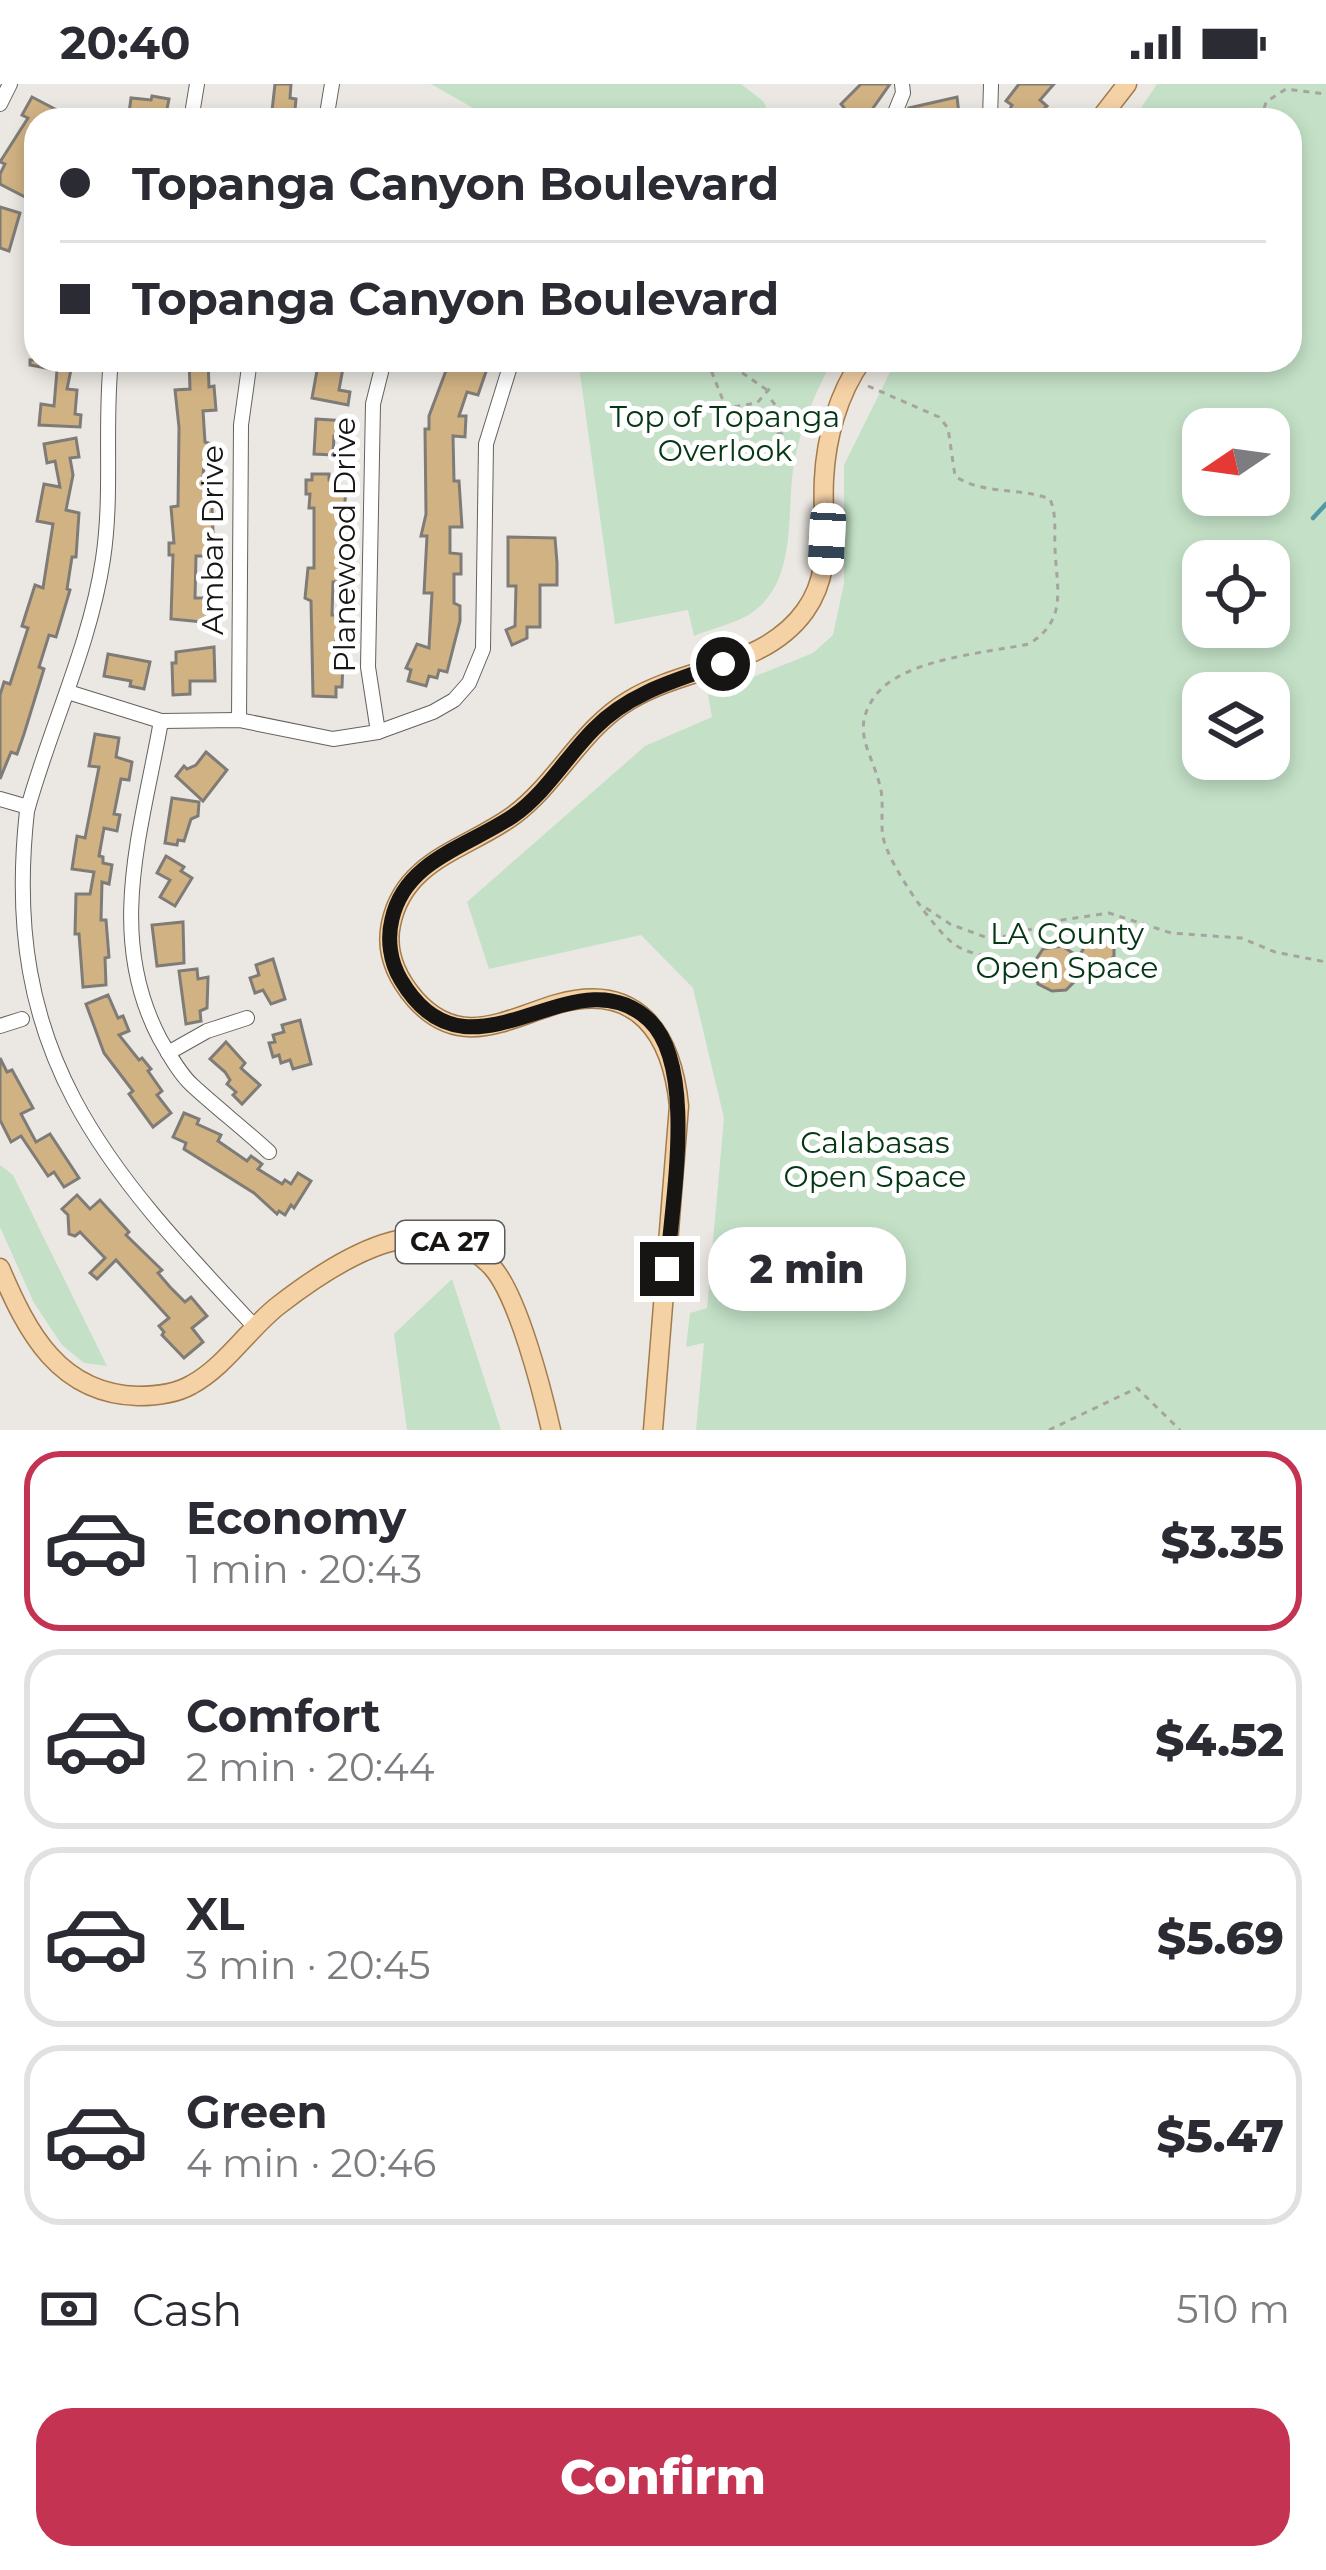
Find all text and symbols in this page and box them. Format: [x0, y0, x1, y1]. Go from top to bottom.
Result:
text: 20:40 [60, 15, 190, 70]
text: Topanga Canyon Boulevard [132, 156, 779, 211]
text: Topanga Canyon Boulevard [132, 271, 779, 326]
park label: Top of Topanga Overlook [610, 398, 840, 469]
north arrow [1182, 408, 1290, 516]
map controls [1182, 408, 1290, 780]
street label: Planewood Drive [326, 417, 363, 673]
street label: Ambar Drive [194, 445, 231, 635]
car [807, 502, 847, 576]
button: locate [1182, 540, 1290, 648]
route start [696, 637, 750, 691]
button: layers [1182, 672, 1290, 780]
park label: LA County Open Space [976, 915, 1158, 986]
park label: Calabasas Open Space [784, 1124, 966, 1195]
road number: CA 27 [396, 1221, 504, 1263]
callout: 2 min [709, 1227, 907, 1311]
route end [640, 1242, 694, 1296]
text: 2 min [750, 1245, 864, 1293]
icon: car [42, 1487, 150, 1595]
text: Economy [186, 1490, 406, 1545]
text: $3.35 [1161, 1514, 1284, 1569]
text: 1 min · 20:43 [186, 1545, 422, 1593]
icon: car [42, 1685, 150, 1793]
text: Comfort [186, 1688, 381, 1743]
text: $4.52 [1155, 1712, 1284, 1767]
text: 2 min · 20:44 [186, 1743, 435, 1791]
icon: car [42, 1883, 150, 1991]
text: XL [186, 1886, 244, 1941]
text: $5.69 [1157, 1910, 1284, 1965]
text: 3 min · 20:45 [186, 1941, 431, 1989]
icon: car [42, 2081, 150, 2189]
text: Green [186, 2084, 328, 2139]
text: $5.47 [1156, 2108, 1284, 2163]
text: 4 min · 20:46 [186, 2139, 436, 2187]
icon: cash [36, 2276, 102, 2342]
text: Cash [132, 2282, 243, 2337]
text: 510 m [1176, 2285, 1290, 2333]
button: Confirm [36, 2408, 1290, 2546]

